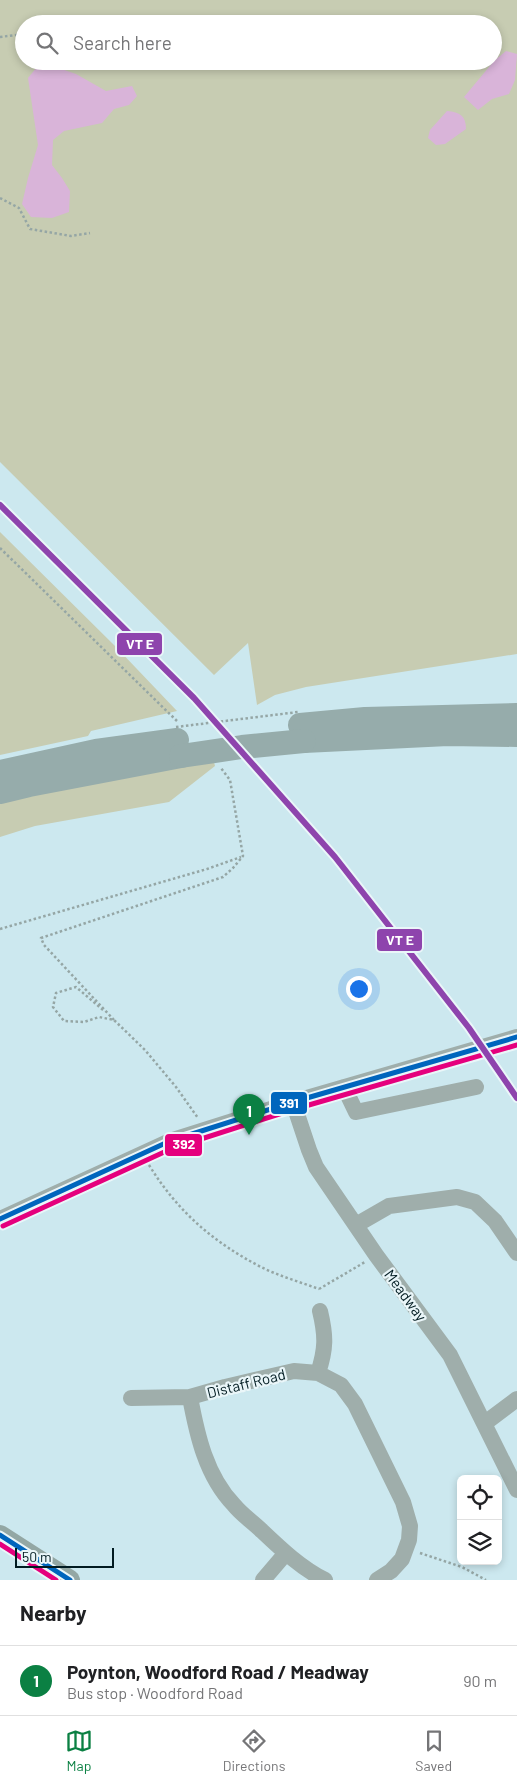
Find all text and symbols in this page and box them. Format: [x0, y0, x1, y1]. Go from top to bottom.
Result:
search box [15, 15, 502, 70]
icon: search [33, 29, 61, 57]
text: Search here [73, 31, 172, 54]
line badge: VT E [116, 632, 163, 656]
text: VT E [126, 635, 154, 652]
line badge: VT E [376, 928, 423, 952]
text: VT E [386, 931, 414, 948]
your location [346, 976, 372, 1002]
line badge: 391 [270, 1091, 308, 1115]
pin: 1 [233, 1094, 265, 1135]
text: 391 [279, 1094, 299, 1111]
line badge: 392 [164, 1133, 203, 1157]
text: 392 [173, 1135, 196, 1152]
street label: Meadway [381, 1266, 431, 1324]
street label: Distaff Road [205, 1365, 287, 1401]
map controls [457, 1475, 502, 1565]
button: locate [457, 1475, 502, 1520]
button: layers [457, 1520, 502, 1565]
scale bar [15, 1545, 114, 1568]
text: 50 m [22, 1548, 51, 1565]
text: Nearby [20, 1600, 86, 1625]
text: Poynton, Woodford Road / Meadway [67, 1660, 369, 1683]
text: 1 [33, 1671, 39, 1690]
text: 90 m [463, 1671, 497, 1690]
text: Bus stop · Woodford Road [67, 1683, 243, 1702]
tab: Map [65, 1727, 93, 1774]
tab: Directions [223, 1727, 285, 1774]
tab: Saved [415, 1727, 452, 1774]

